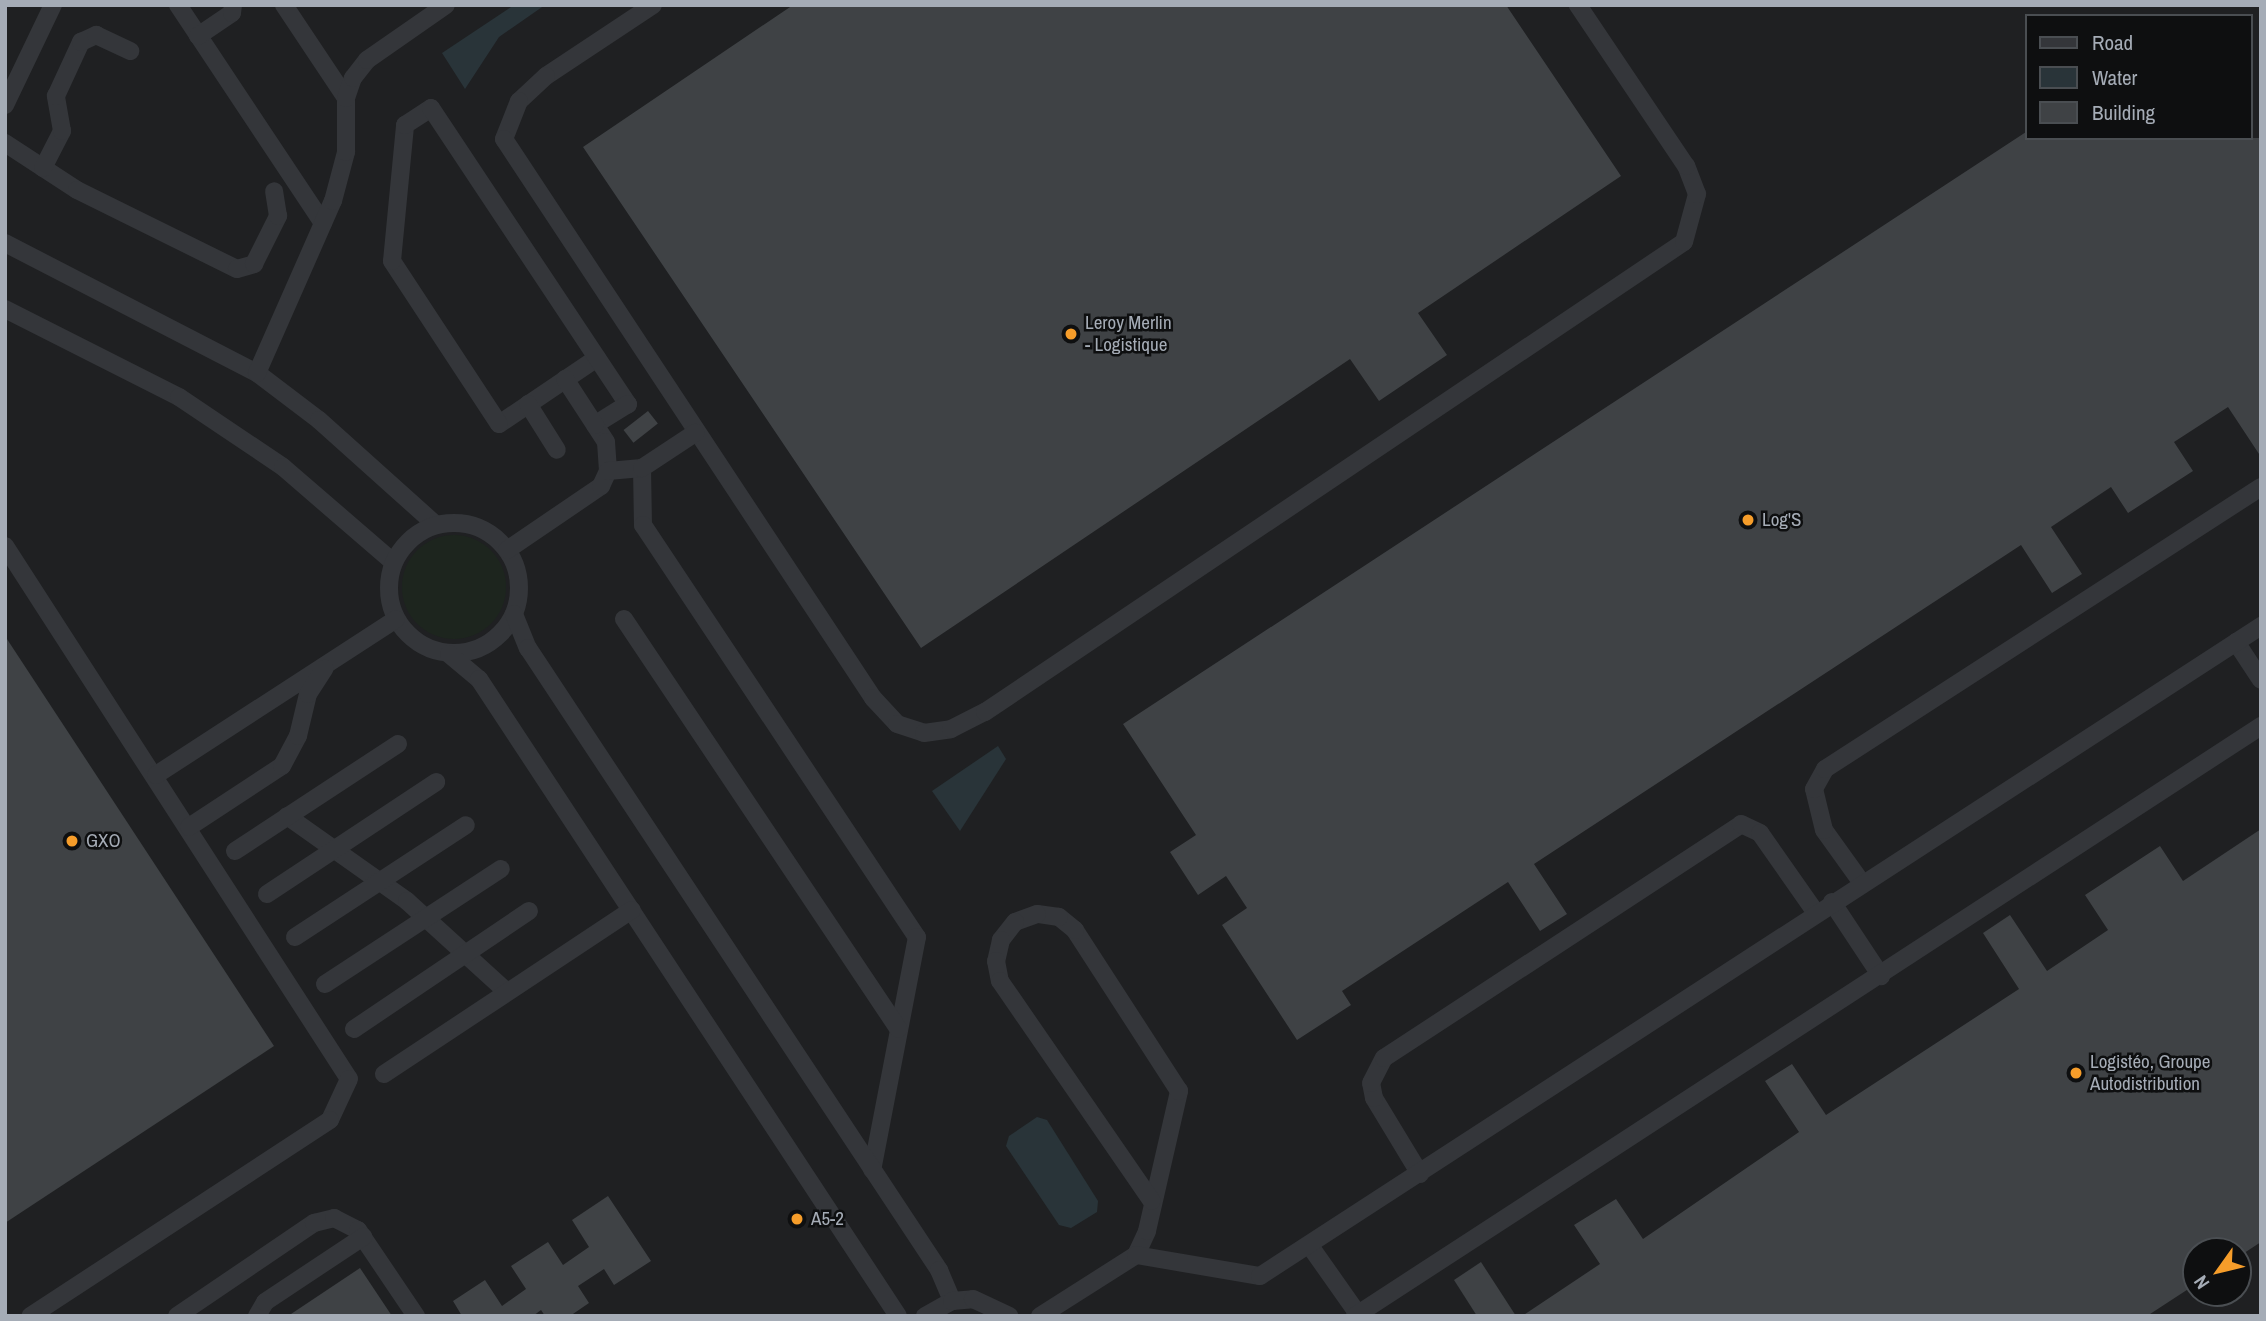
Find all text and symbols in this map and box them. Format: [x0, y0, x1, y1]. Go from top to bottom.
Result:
legend [2024, 14, 2252, 140]
text: Road [2092, 28, 2133, 57]
text: Water [2092, 63, 2137, 92]
text: Building [2092, 98, 2155, 127]
place label: Leroy Merlin - Logistique [1085, 312, 1172, 356]
marker: Leroy Merlin - Logistique [1063, 326, 1079, 342]
place label: Log'S [1762, 509, 1801, 531]
marker: Log'S [1740, 512, 1756, 528]
place label: GXO [86, 830, 121, 852]
marker: GXO [64, 833, 80, 849]
place label: Logistéo, Groupe Autodistribution [2090, 1051, 2210, 1095]
marker: Logistéo, Groupe Autodistribution [2068, 1065, 2084, 1081]
place label: A5-2 [811, 1208, 844, 1230]
marker: A5-2 [789, 1211, 805, 1227]
north arrow [2182, 1237, 2252, 1307]
text: N [2187, 1271, 2215, 1295]

